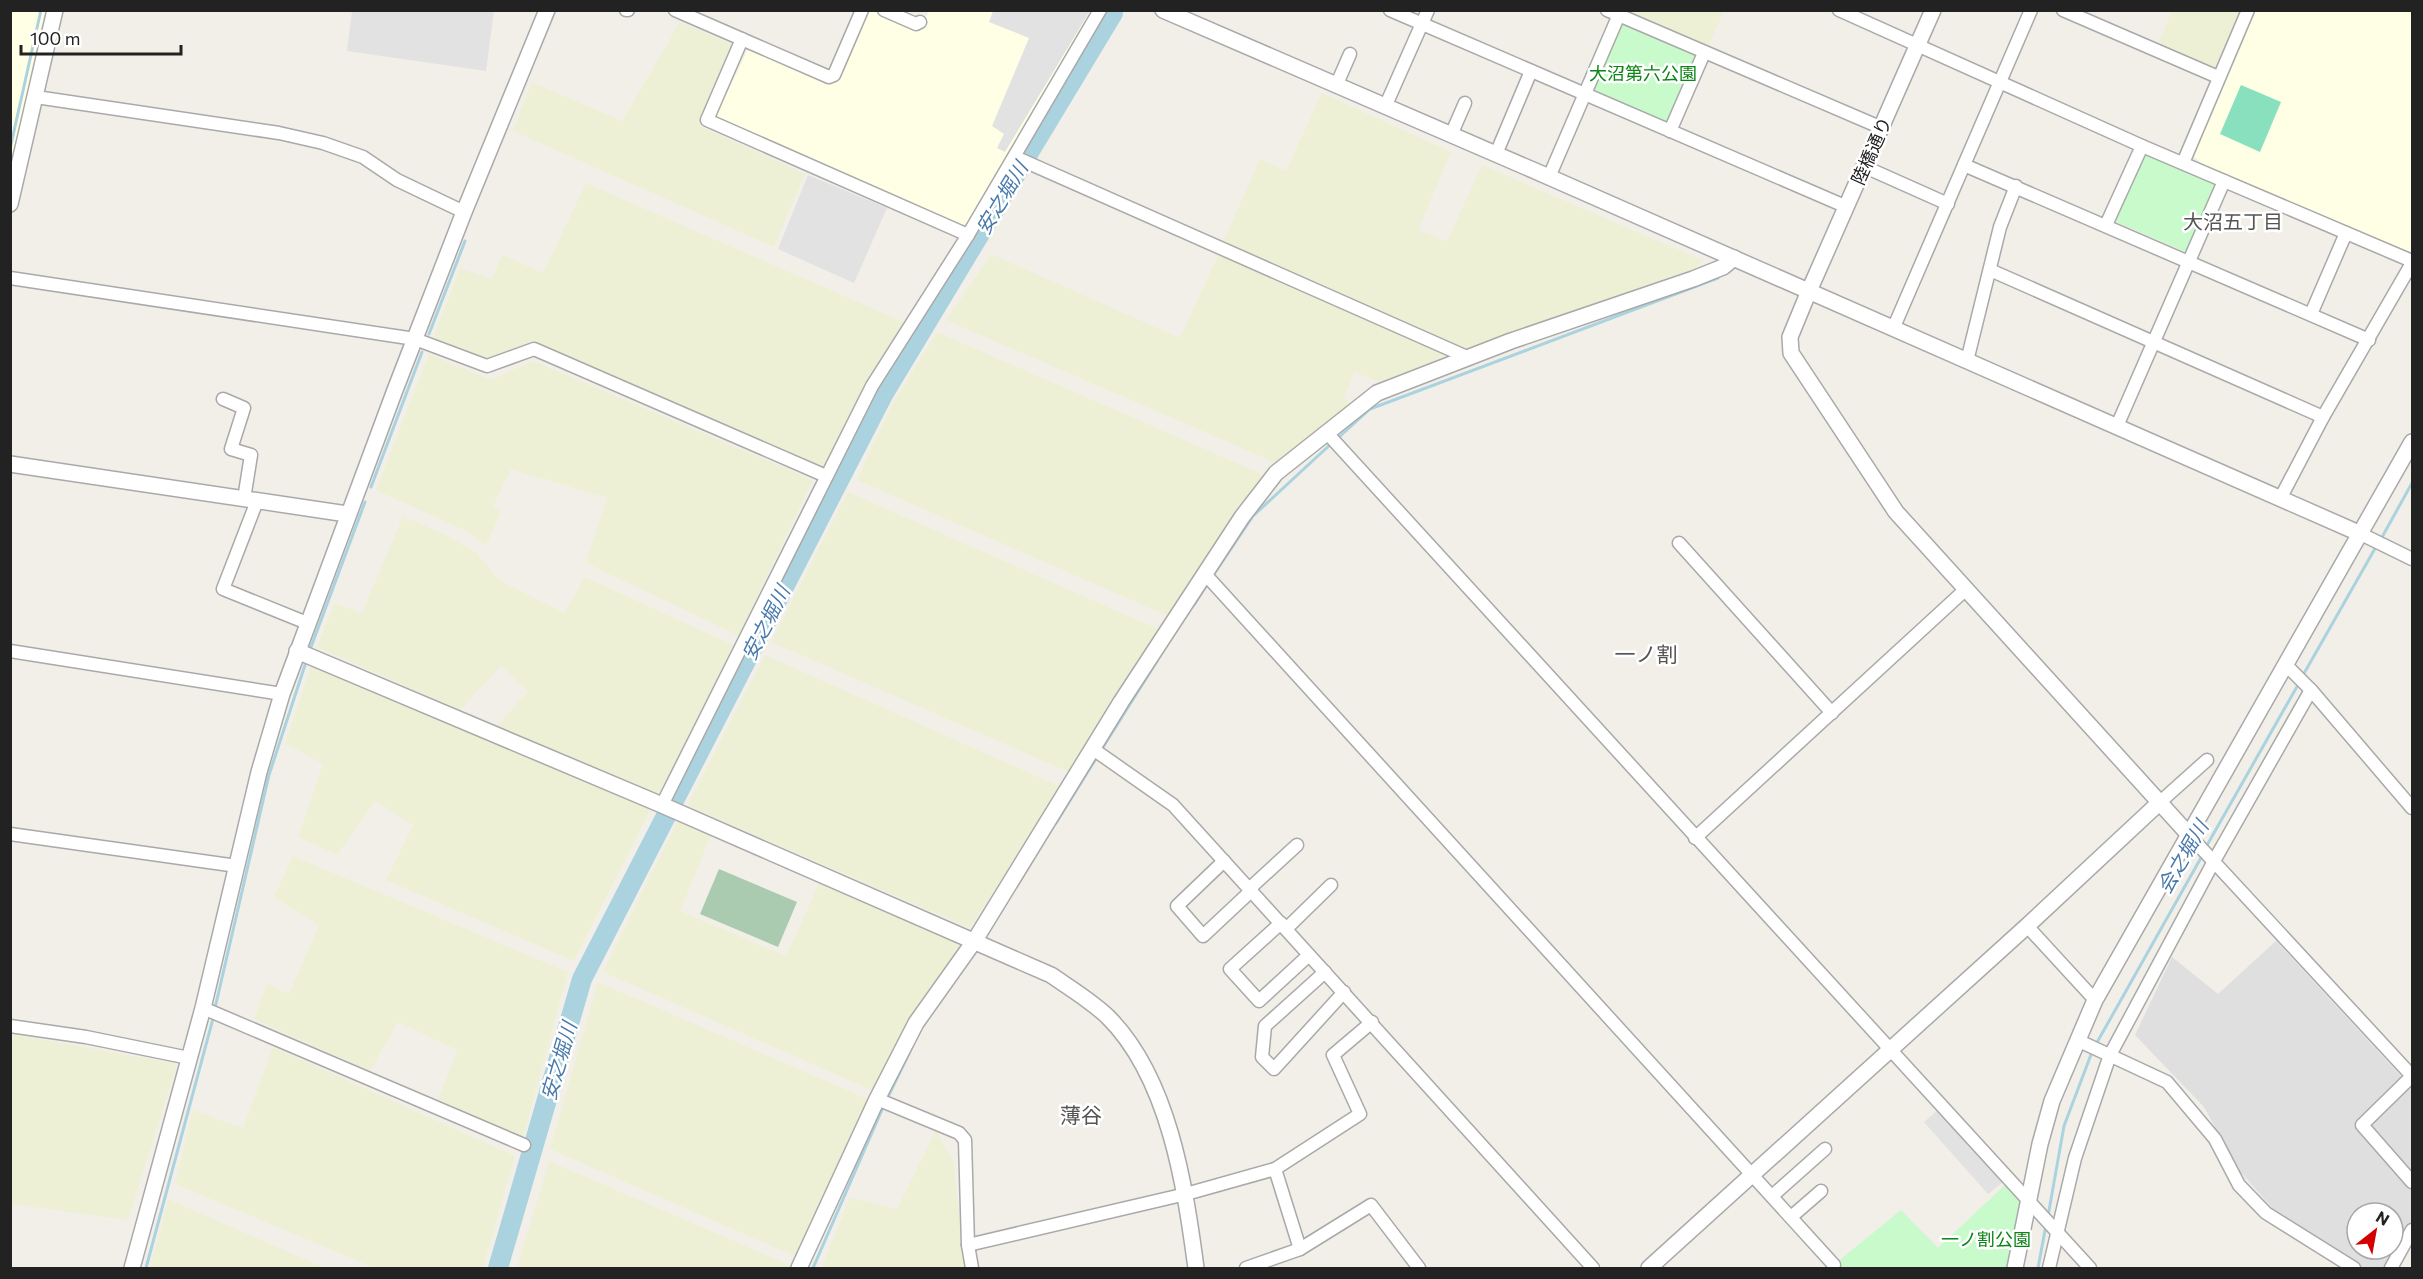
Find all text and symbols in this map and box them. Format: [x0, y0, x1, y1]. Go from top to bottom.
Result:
scale bar [21, 18, 182, 56]
text: 100 m [30, 27, 80, 49]
park label: 大沼第六公園 [1589, 62, 1697, 84]
street label: 陸橋通り [1846, 113, 1896, 188]
water label: 安之堀川 [970, 155, 1033, 238]
district label: 大沼五丁目 [2183, 209, 2283, 233]
water label: 安之堀川 [736, 580, 795, 664]
district label: 一ノ割 [1615, 641, 1678, 666]
water label: 会之堀川 [2152, 814, 2214, 897]
water label: 安之堀川 [535, 1017, 581, 1102]
district label: 薄谷 [1060, 1102, 1102, 1127]
north arrow [2345, 1201, 2405, 1261]
text: N [2373, 1206, 2393, 1229]
park label: 一ノ割公園 [1941, 1228, 2031, 1250]

